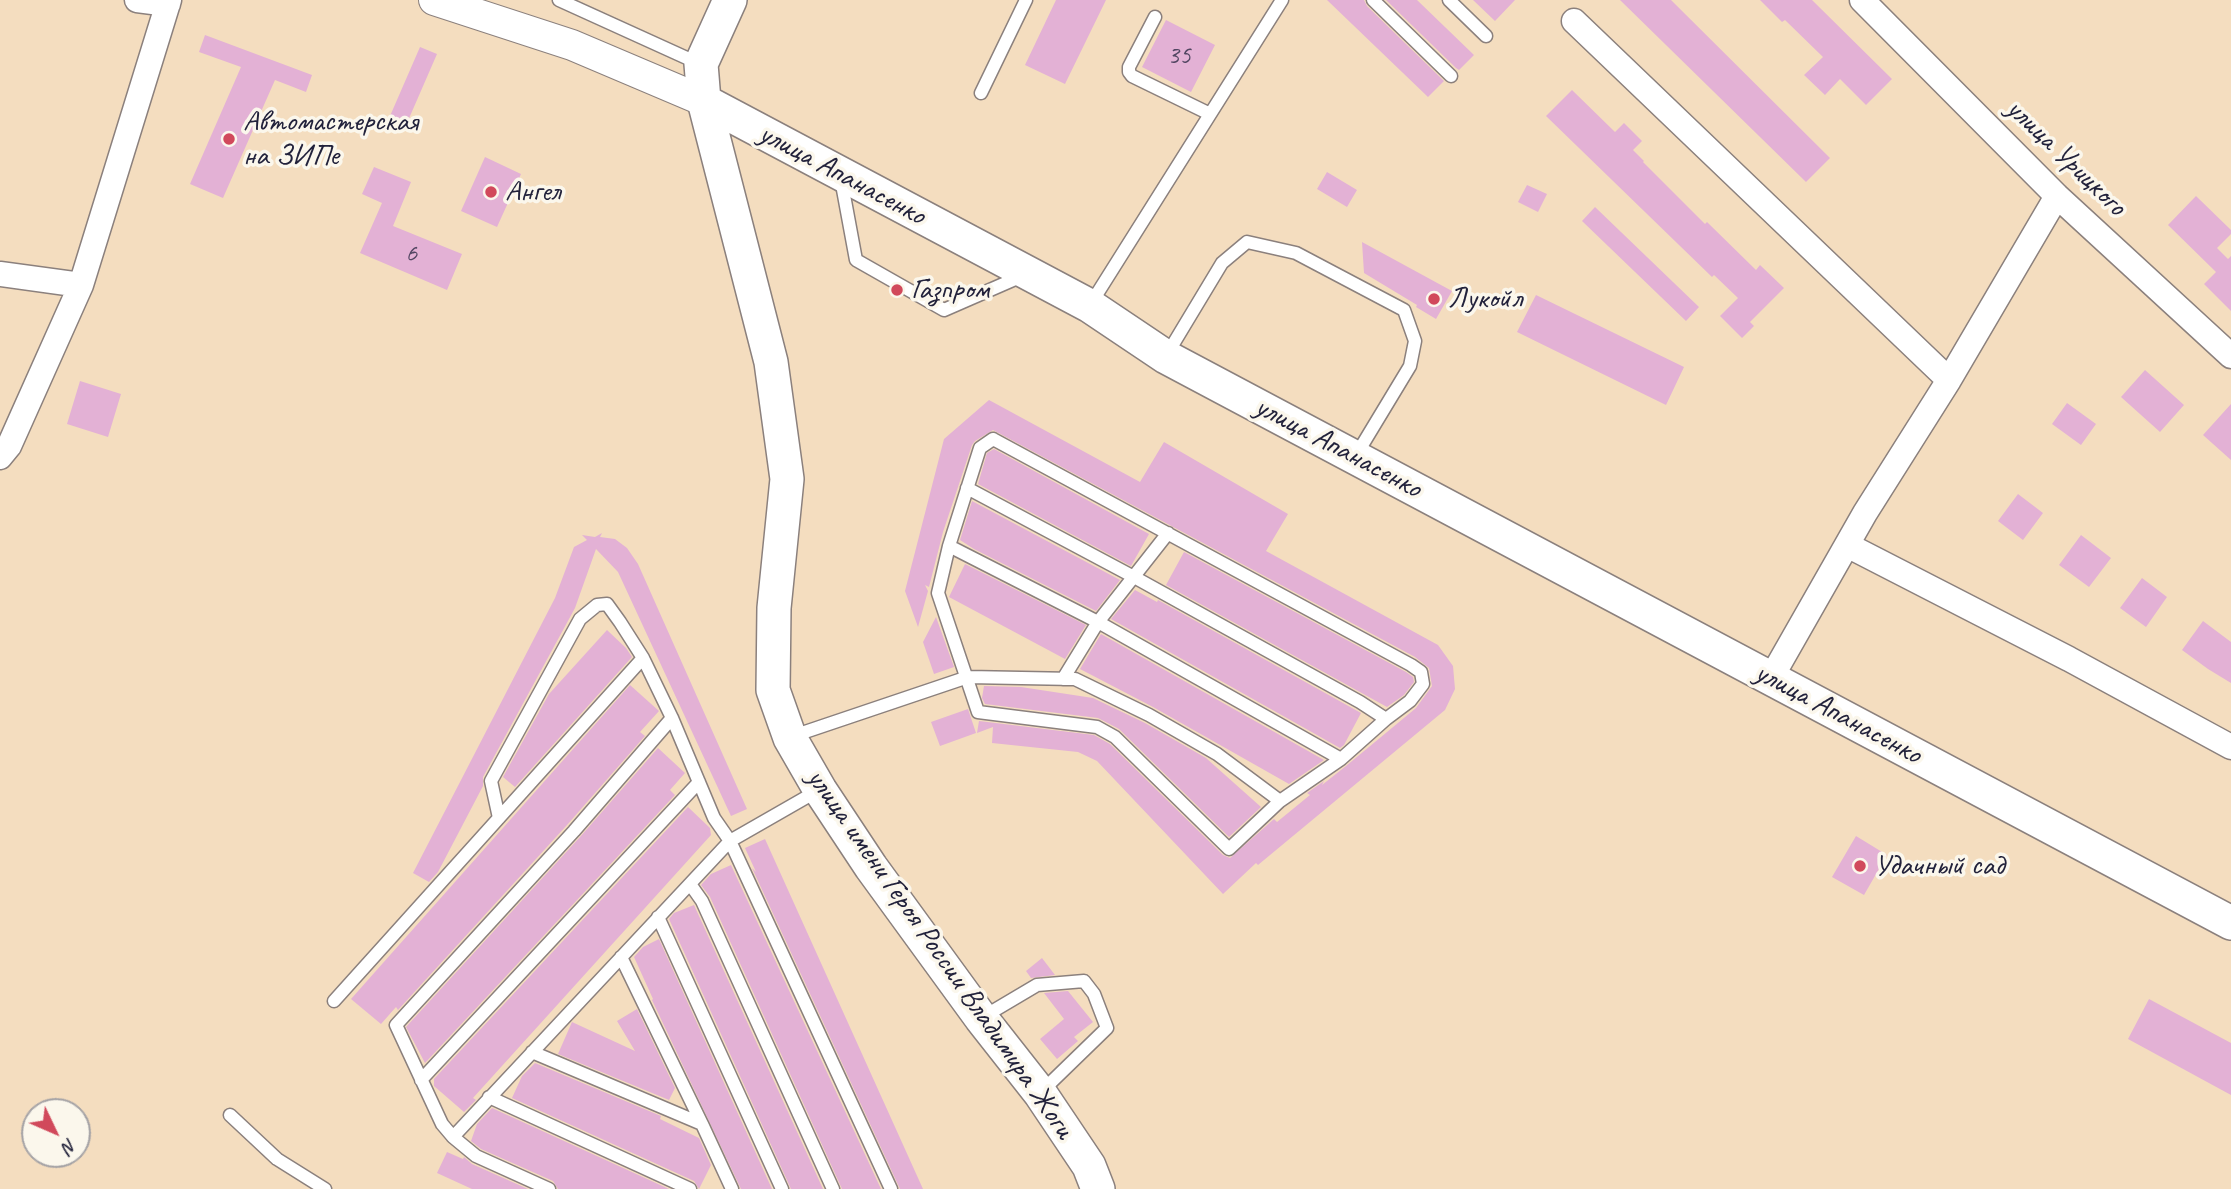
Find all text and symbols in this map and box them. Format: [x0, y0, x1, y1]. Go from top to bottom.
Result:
house number: 35 [1167, 40, 1191, 72]
street label: улица Урицкого [1998, 92, 2134, 224]
place label: Автомастерская на ЗИПе [243, 104, 418, 174]
street label: улица Апанасенко [753, 116, 931, 234]
marker: Автомастерская на ЗИПе [221, 131, 237, 147]
place label: Ангел [505, 174, 560, 210]
marker: Ангел [483, 184, 499, 200]
house number: 6 [405, 238, 417, 270]
place label: Газпром [911, 272, 990, 308]
place label: Лукойл [1448, 281, 1522, 317]
marker: Газпром [889, 282, 905, 298]
marker: Лукойл [1426, 291, 1442, 307]
street label: улица Апанасенко [1249, 389, 1427, 507]
street label: улица Апанасенко [1749, 655, 1927, 773]
street label: улица имени Героя России Владимира Жоги [798, 762, 1082, 1146]
place label: Удачный сад [1874, 848, 2004, 884]
marker: Удачный сад [1852, 858, 1868, 874]
north arrow [21, 1098, 91, 1168]
text: N [57, 1134, 82, 1159]

